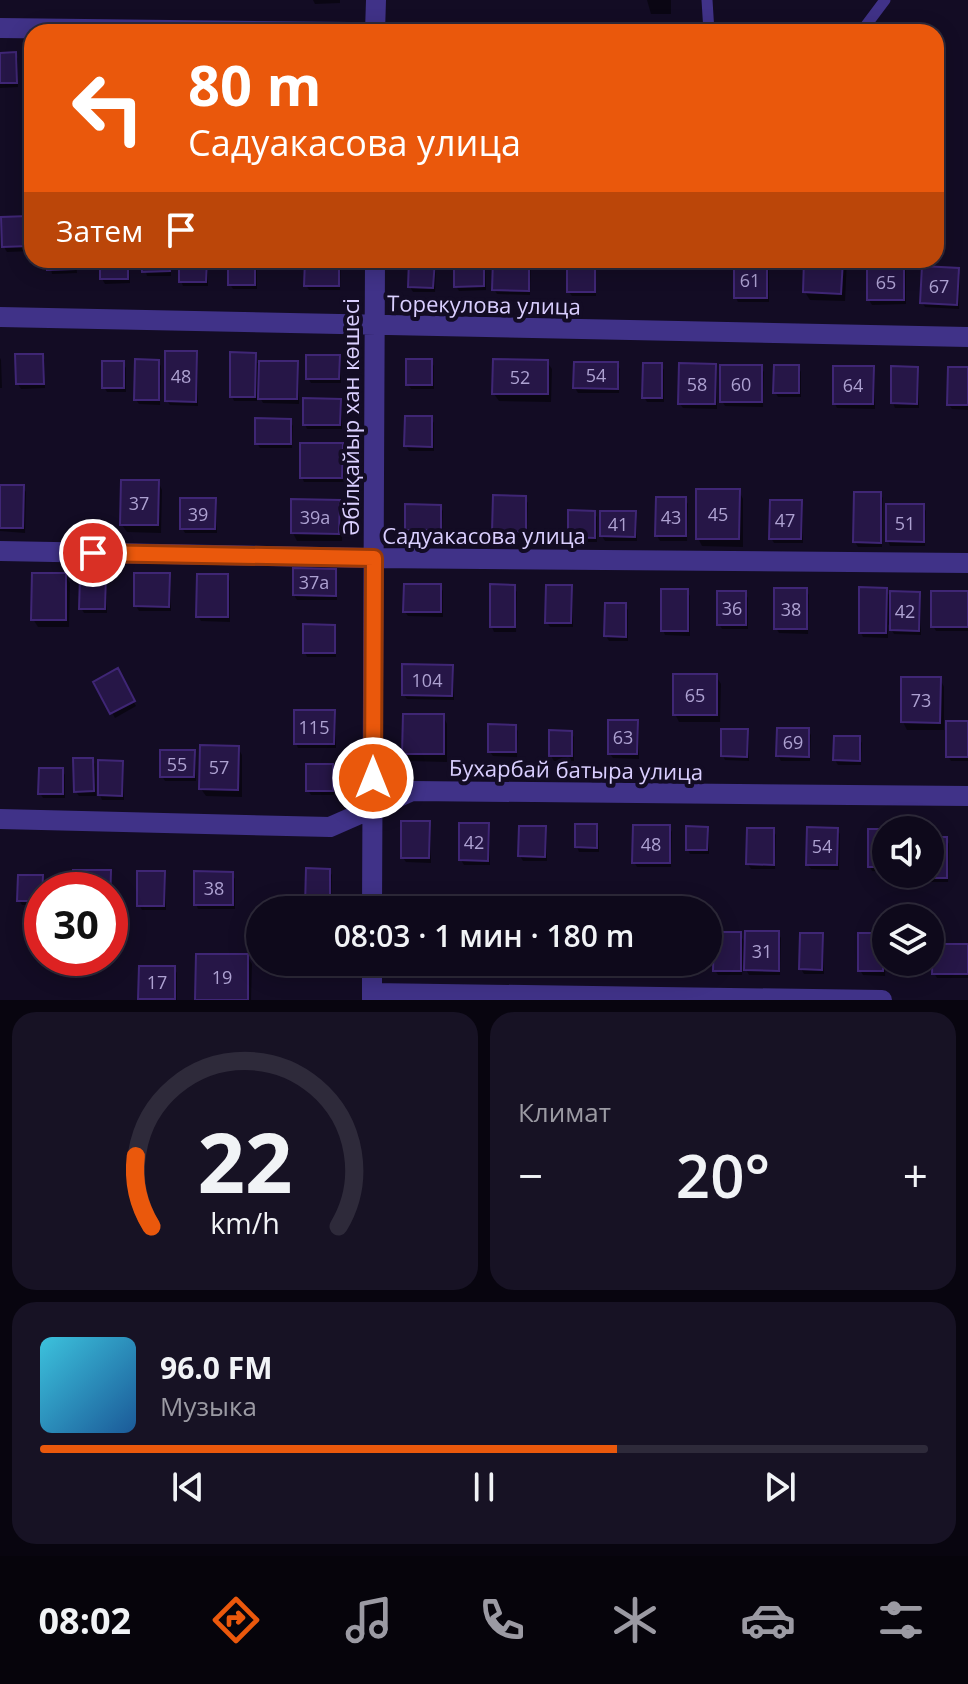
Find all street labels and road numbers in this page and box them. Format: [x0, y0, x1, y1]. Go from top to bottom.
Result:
street label: Торекулова улица [387, 287, 581, 321]
street label: Әбілқайыр хан көшесі [335, 298, 365, 536]
street label: Садуакасова улица [382, 520, 586, 550]
street label: Бухарбай батыра улица [449, 752, 703, 786]

